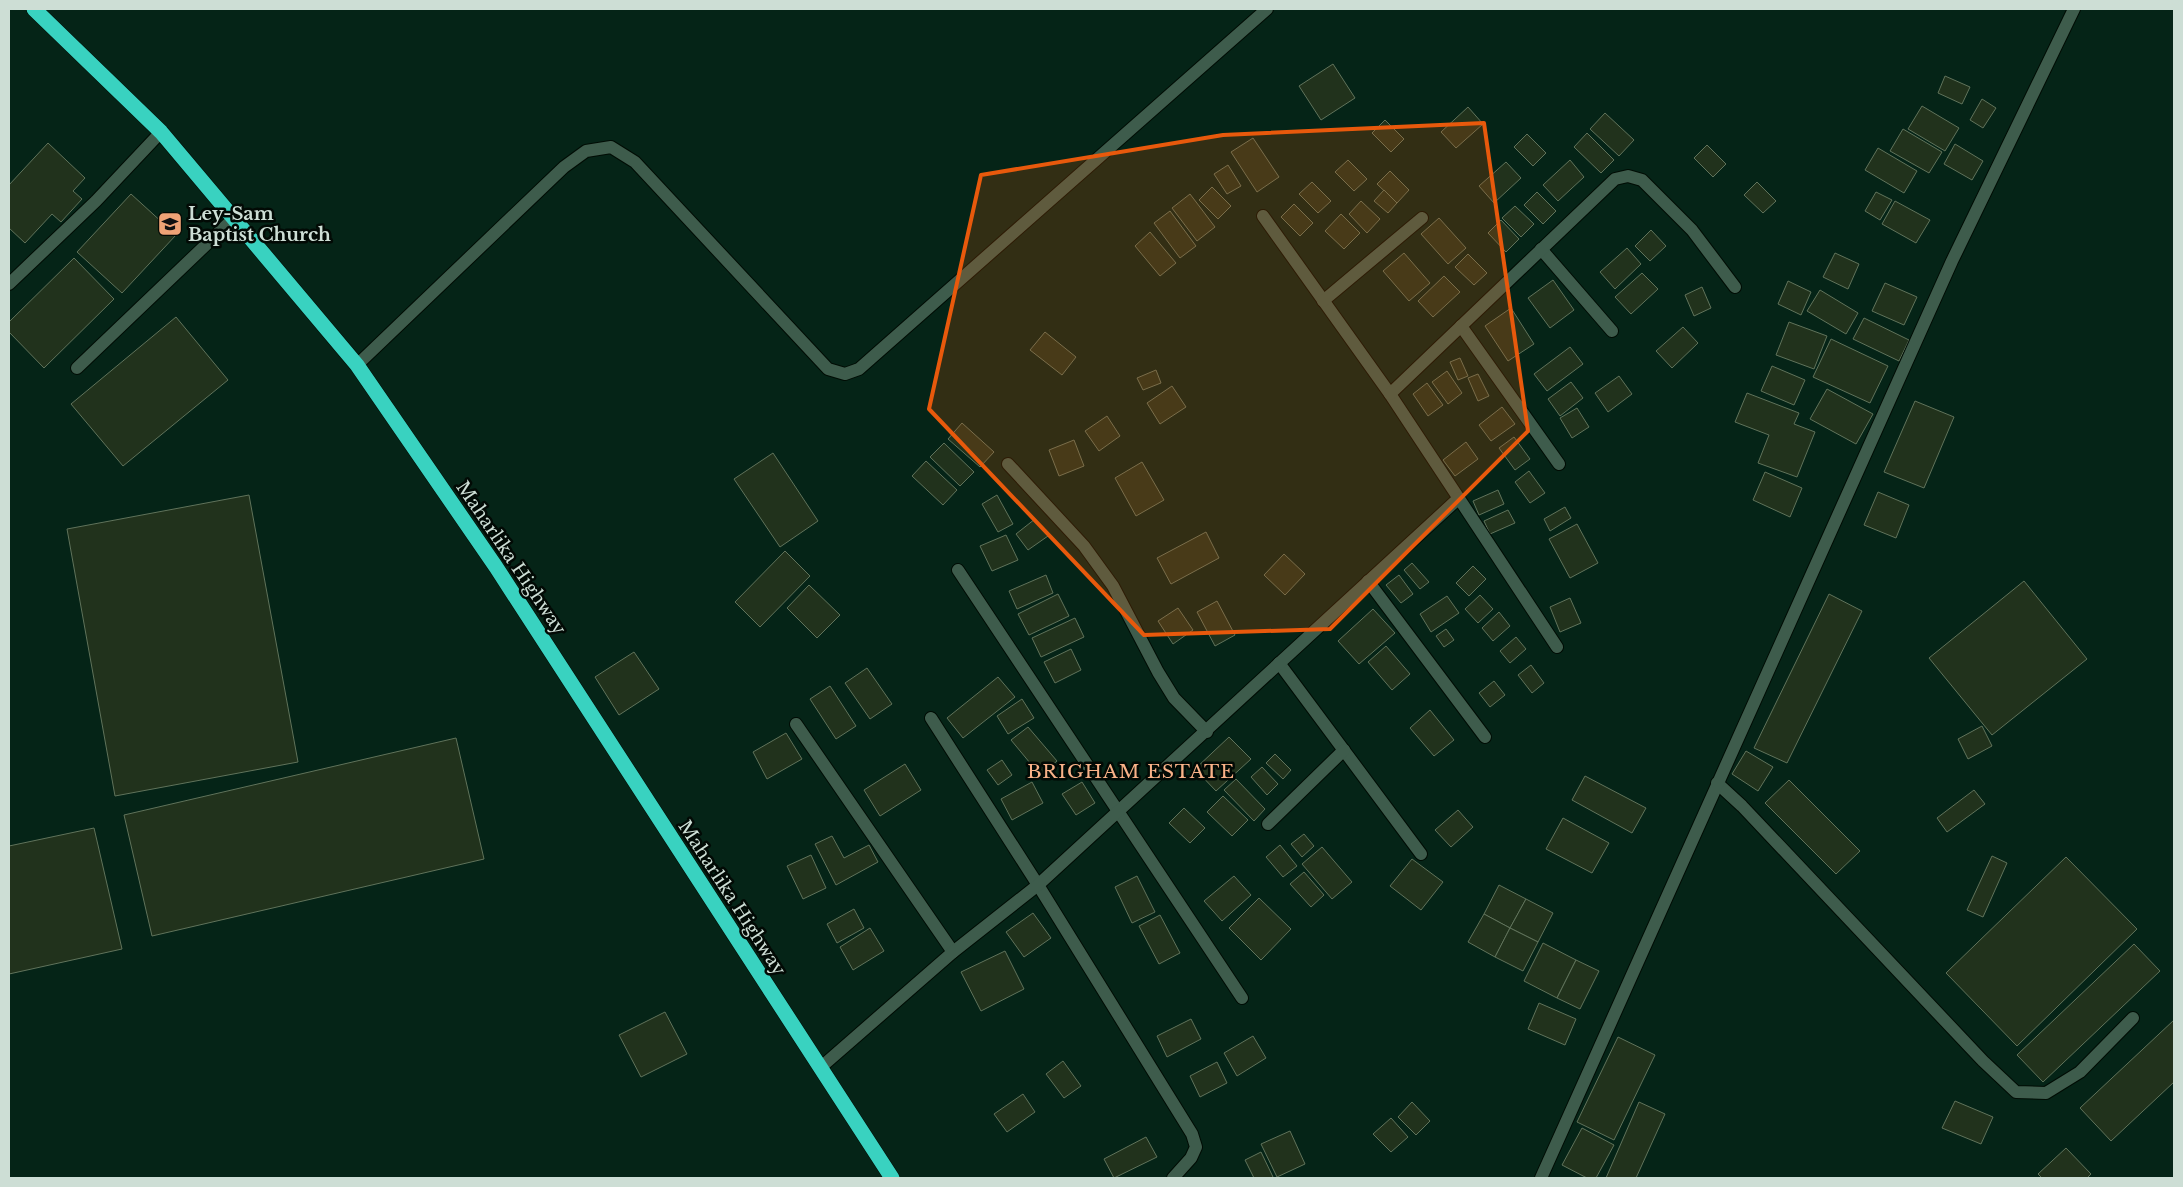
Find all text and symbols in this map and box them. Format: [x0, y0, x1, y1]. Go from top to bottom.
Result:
place label: Ley-Sam Baptist Church [188, 203, 331, 246]
school or university icon: Ley-Sam Baptist Church [157, 211, 183, 237]
street label: Maharlika Highway [451, 477, 571, 639]
district label: BRIGHAM ESTATE [1027, 760, 1235, 783]
street label: Maharlika Highway [674, 816, 791, 980]

